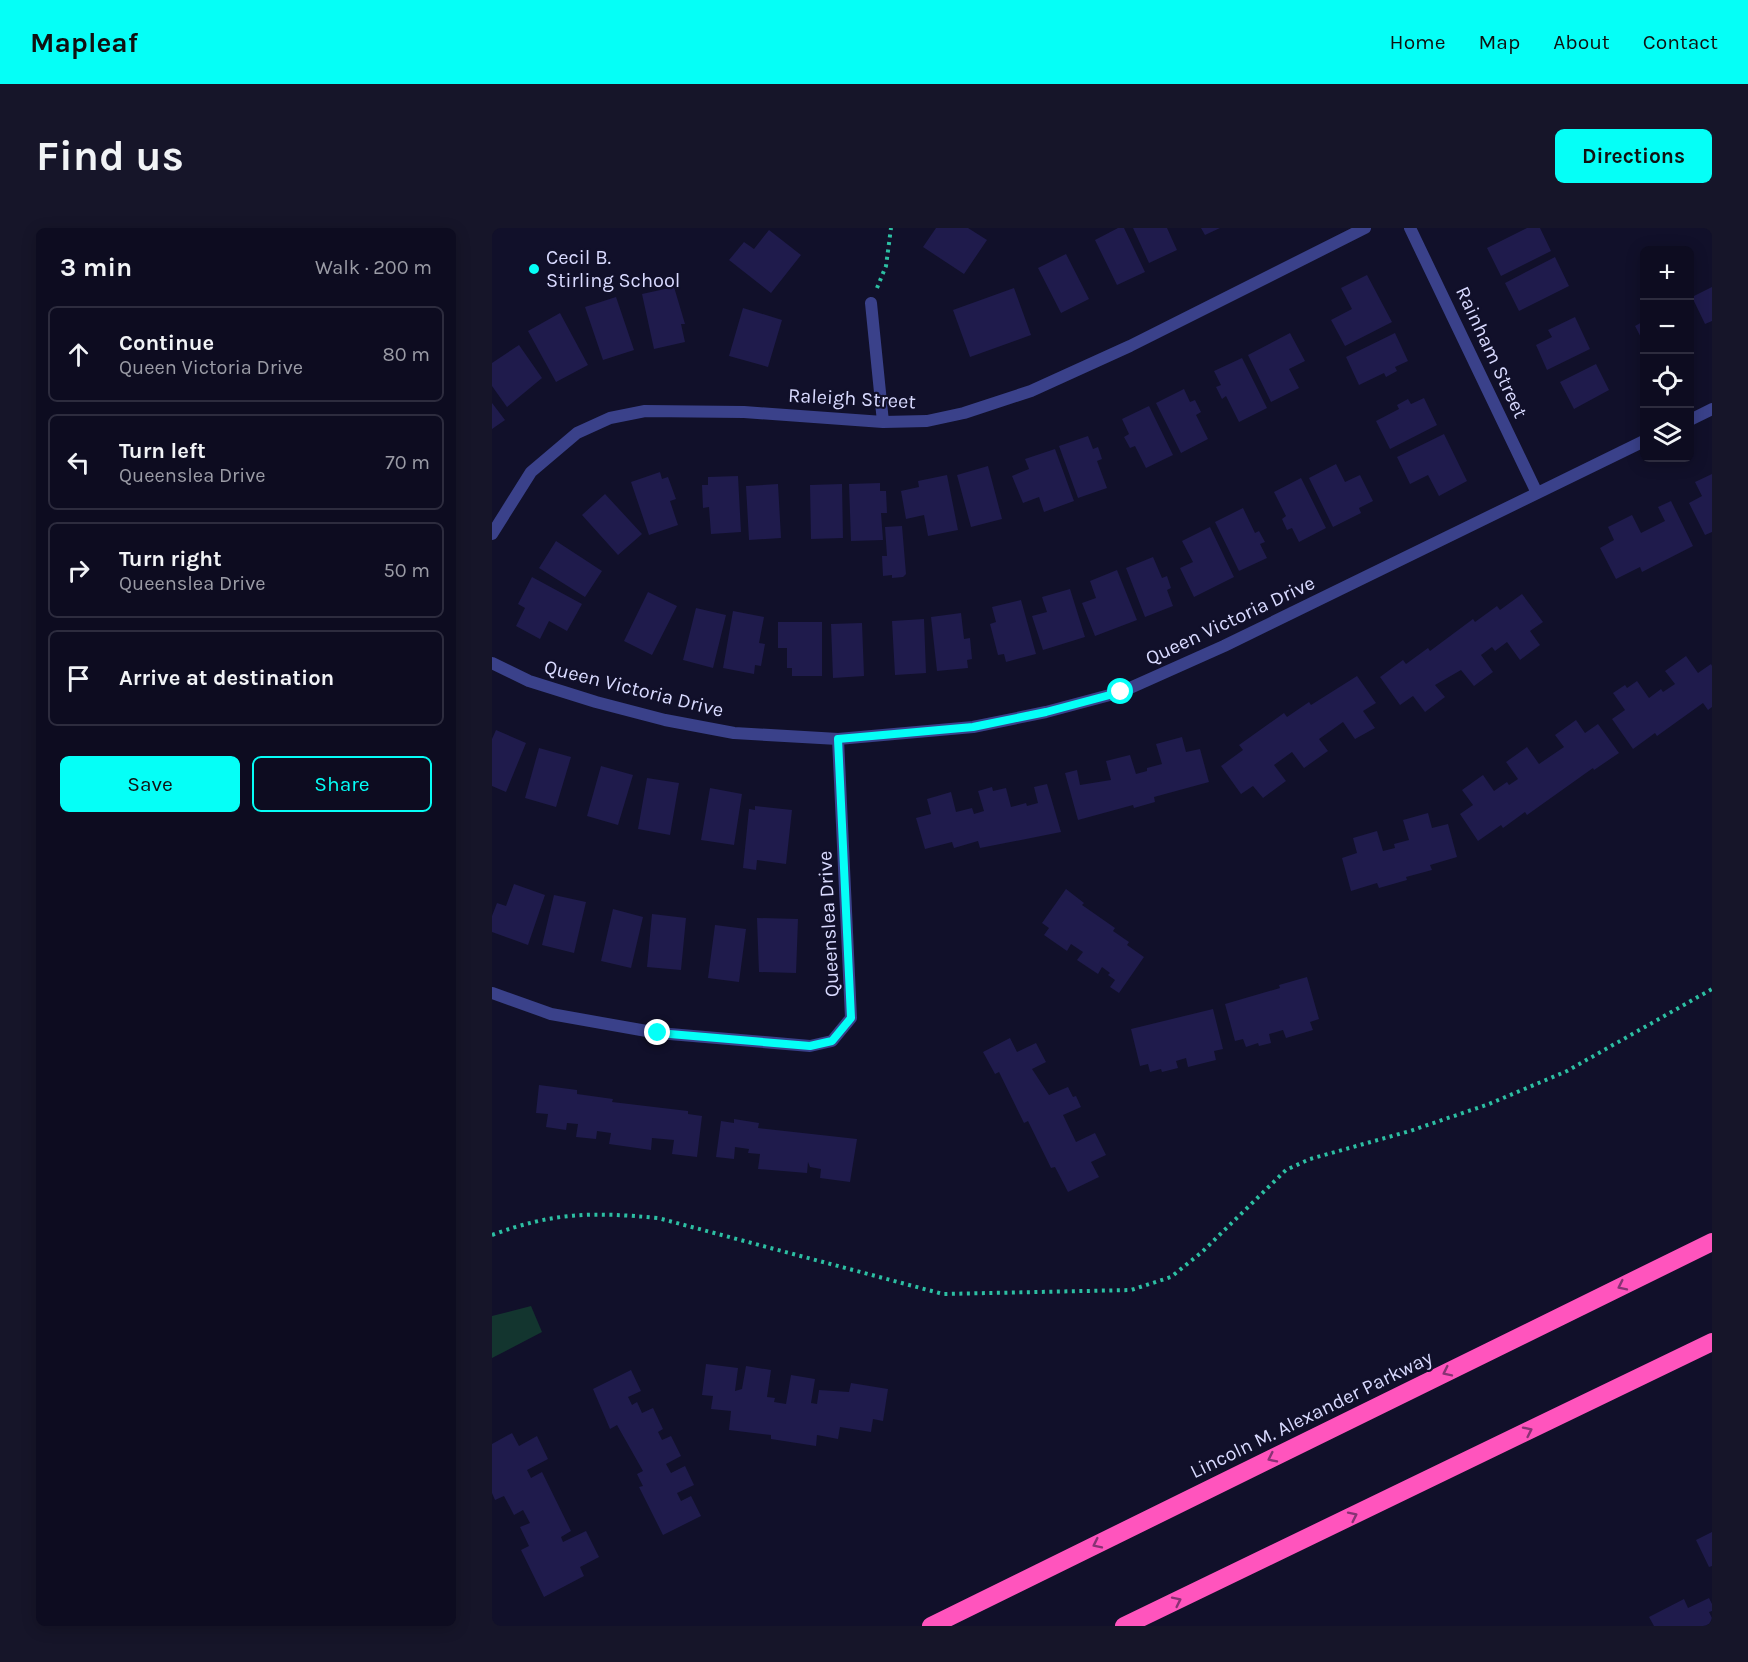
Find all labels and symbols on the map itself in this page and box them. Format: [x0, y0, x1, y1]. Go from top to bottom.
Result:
place label: Cecil B. Stirling School [546, 246, 680, 292]
marker: Cecil B. Stirling School [527, 262, 541, 276]
street label: Rainham Street [1451, 283, 1532, 422]
street label: Raleigh Street [787, 384, 917, 413]
street label: Queen Victoria Drive [1142, 571, 1319, 670]
street label: Queen Victoria Drive [542, 655, 726, 722]
route start [1107, 678, 1133, 704]
street label: Queenslea Drive [813, 850, 844, 998]
route end [644, 1019, 670, 1045]
one-way arrow [1617, 1279, 1628, 1291]
street label: Lincoln M. Alexander Parkway [1186, 1346, 1436, 1483]
one-way arrow [1442, 1365, 1453, 1377]
one-way arrow [1522, 1426, 1533, 1438]
one-way arrow [1267, 1451, 1278, 1463]
one-way arrow [1346, 1511, 1357, 1523]
one-way arrow [1092, 1537, 1103, 1549]
one-way arrow [1171, 1596, 1182, 1608]

